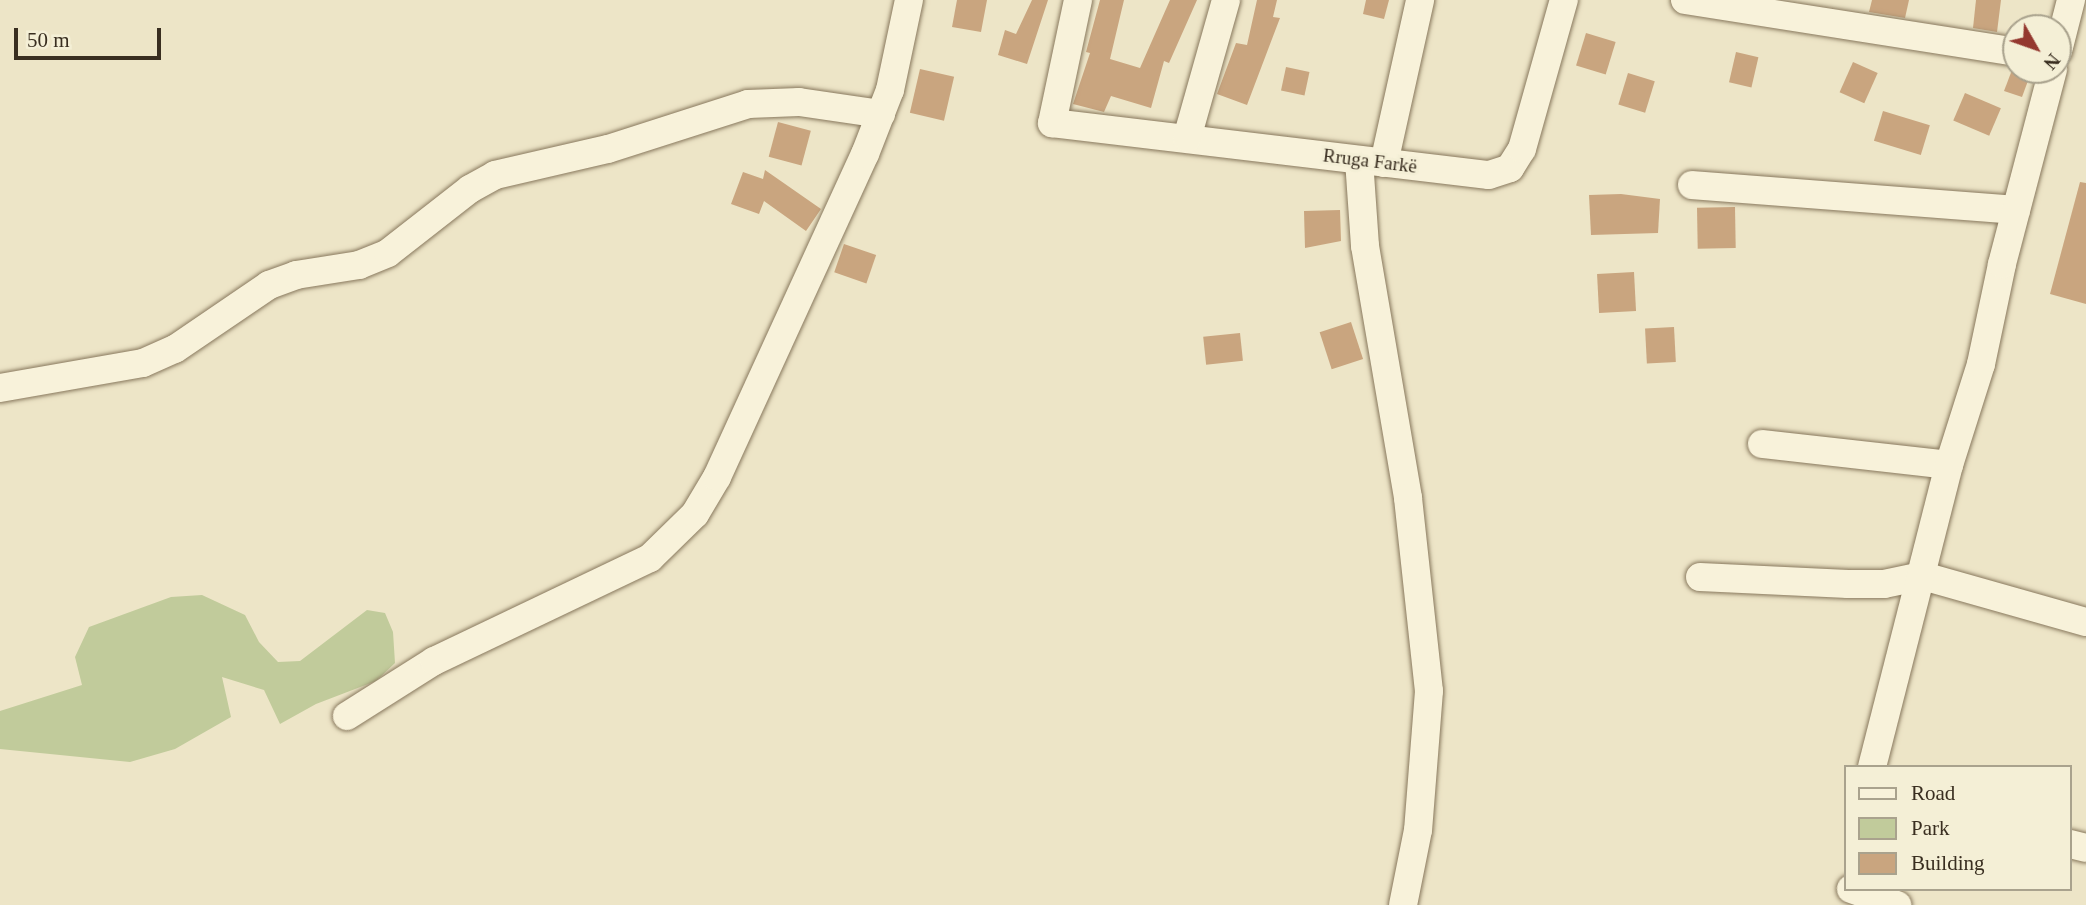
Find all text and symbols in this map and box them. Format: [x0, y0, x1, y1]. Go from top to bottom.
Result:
scale bar [18, 14, 164, 58]
north arrow [2002, 14, 2072, 84]
text: 50 m [27, 28, 70, 52]
text: N [2039, 50, 2064, 74]
street label: Rruga Farkë [1322, 144, 1418, 178]
legend [1844, 765, 2072, 891]
text: Road [1911, 781, 1955, 805]
text: Park [1911, 816, 1950, 840]
text: Building [1911, 851, 1985, 875]

